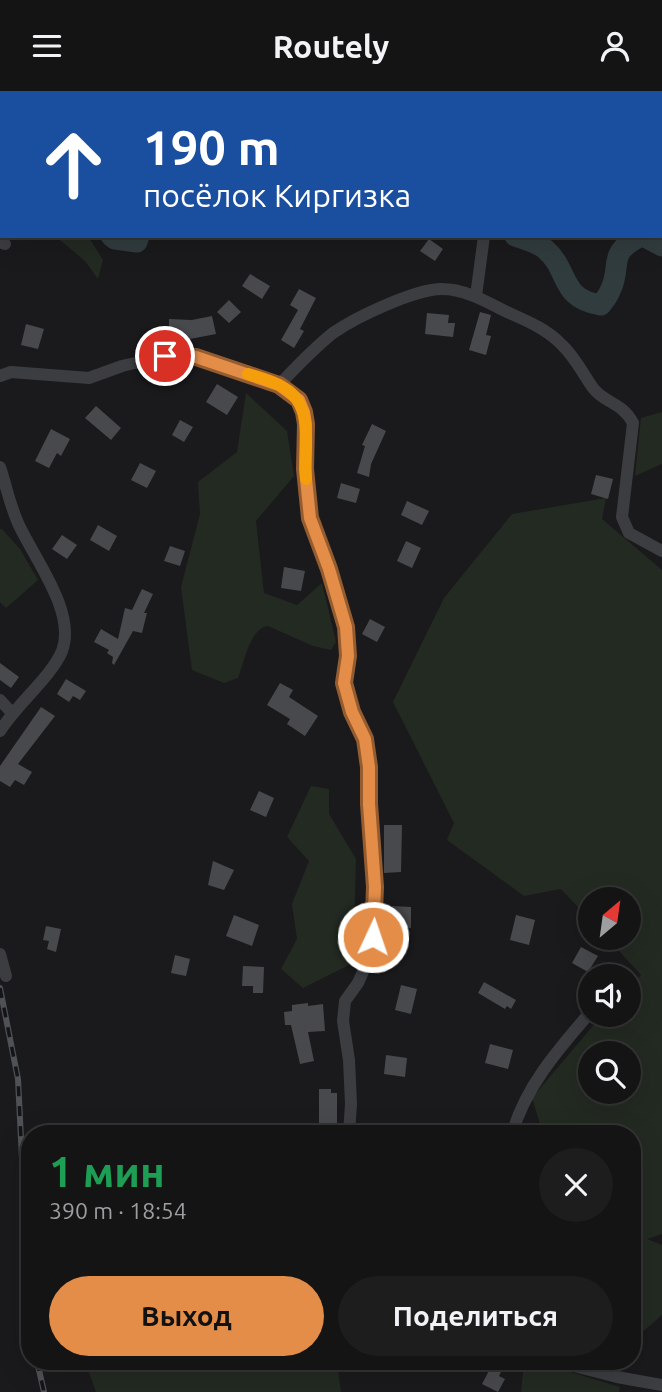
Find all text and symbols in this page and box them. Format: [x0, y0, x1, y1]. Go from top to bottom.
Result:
icon: menu [28, 27, 66, 65]
icon: person [596, 27, 634, 65]
text: Routely [273, 28, 389, 64]
icon: ahead [28, 119, 119, 210]
text: 190 m [143, 119, 280, 174]
text: посёлок Киргизка [143, 177, 411, 213]
pin [135, 326, 195, 386]
icon: arrive [146, 337, 184, 375]
north arrow [578, 887, 640, 950]
map controls [578, 887, 641, 1104]
position arrow [336, 900, 410, 974]
button: sound [578, 964, 641, 1027]
button: search [578, 1041, 641, 1104]
text: 1 мин [49, 1148, 165, 1195]
button: close [539, 1148, 613, 1222]
text: 390 m · 18:54 [49, 1198, 187, 1223]
button: Выход [49, 1276, 324, 1356]
button: Поделиться [338, 1276, 613, 1356]

